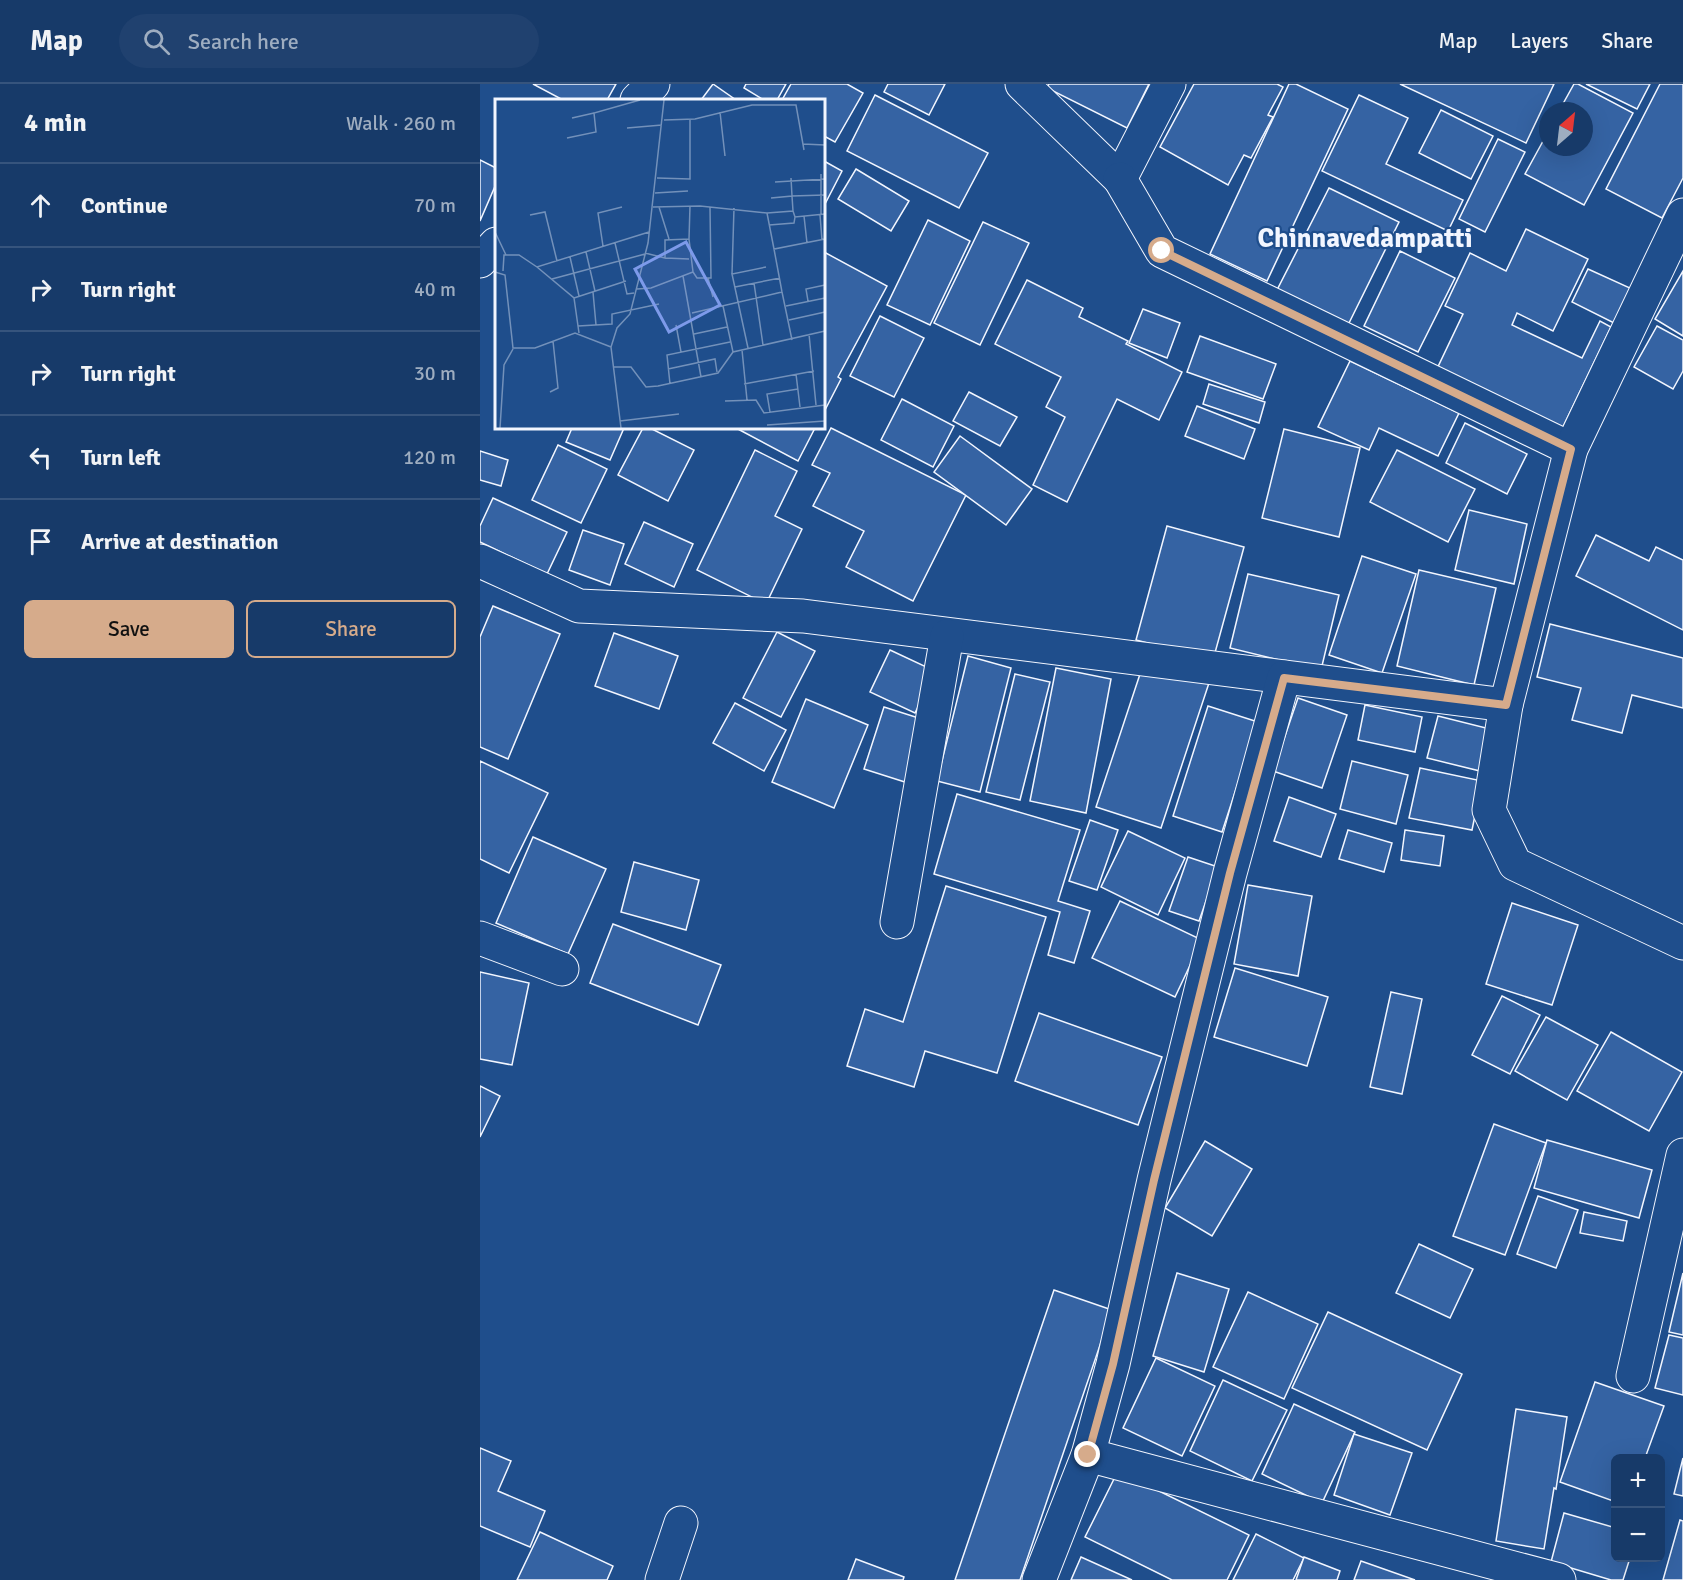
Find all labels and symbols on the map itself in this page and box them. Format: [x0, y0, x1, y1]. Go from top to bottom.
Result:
inset map [495, 99, 825, 429]
north arrow [1539, 102, 1593, 156]
district label: Chinnavedampatti [1258, 222, 1472, 255]
route start [1148, 237, 1174, 263]
route end [1074, 1441, 1100, 1467]

